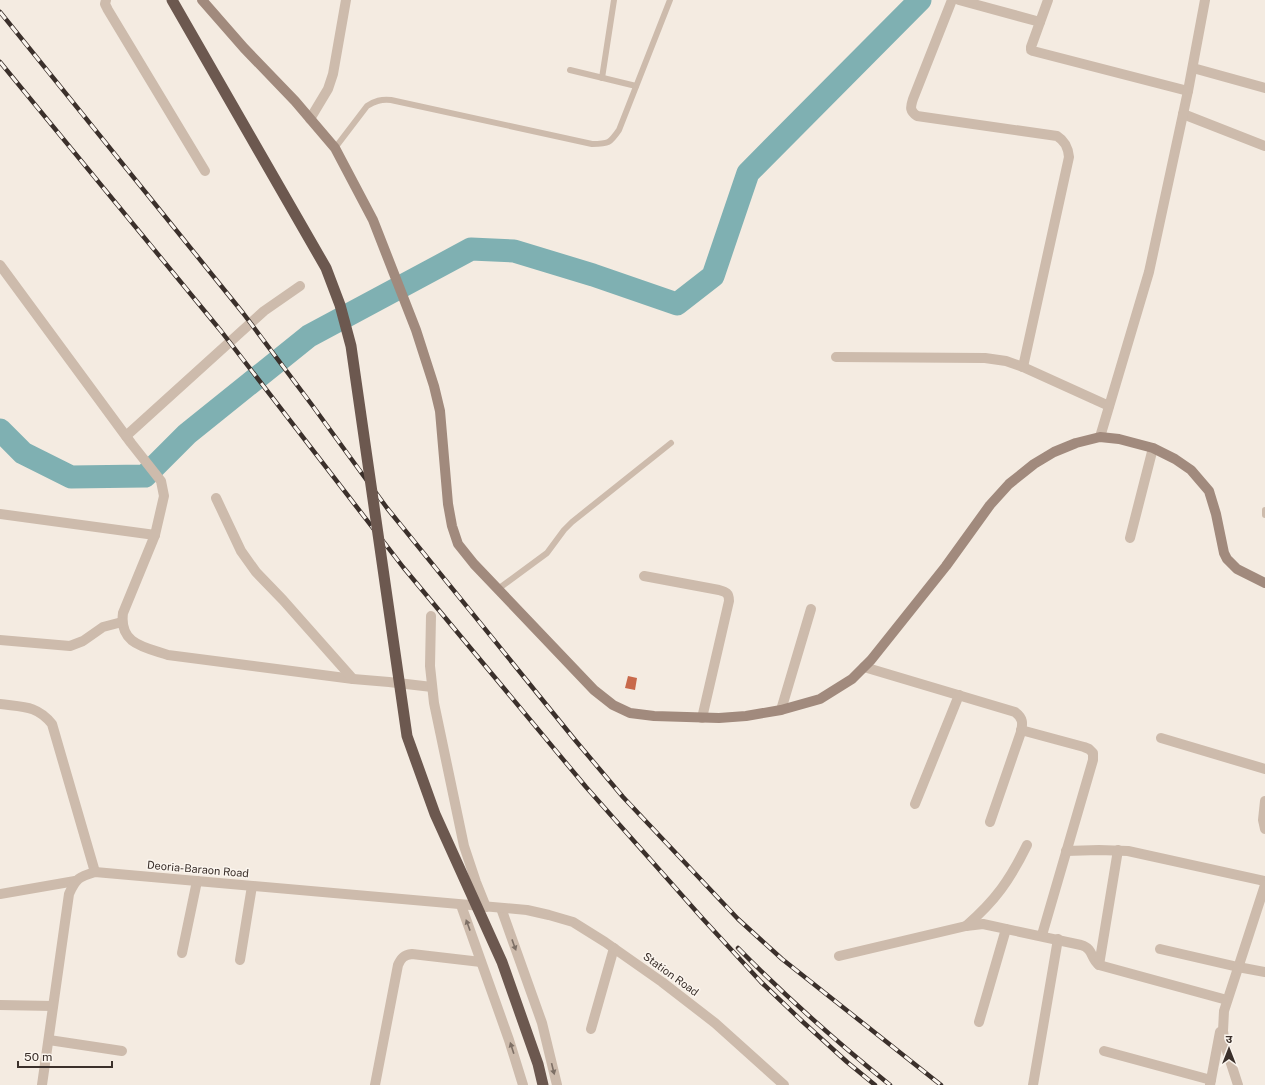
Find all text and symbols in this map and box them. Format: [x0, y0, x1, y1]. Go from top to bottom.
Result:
street label: Deoria-Baraon Road [147, 859, 249, 879]
one-way arrow [465, 919, 471, 931]
one-way arrow [511, 939, 517, 951]
street label: Station Road [641, 950, 701, 998]
north arrow [1209, 1029, 1249, 1069]
text: उ [1226, 1033, 1233, 1045]
one-way arrow [509, 1041, 515, 1053]
scale bar [18, 1043, 112, 1069]
text: 50 m [24, 1050, 52, 1064]
one-way arrow [550, 1063, 556, 1075]

